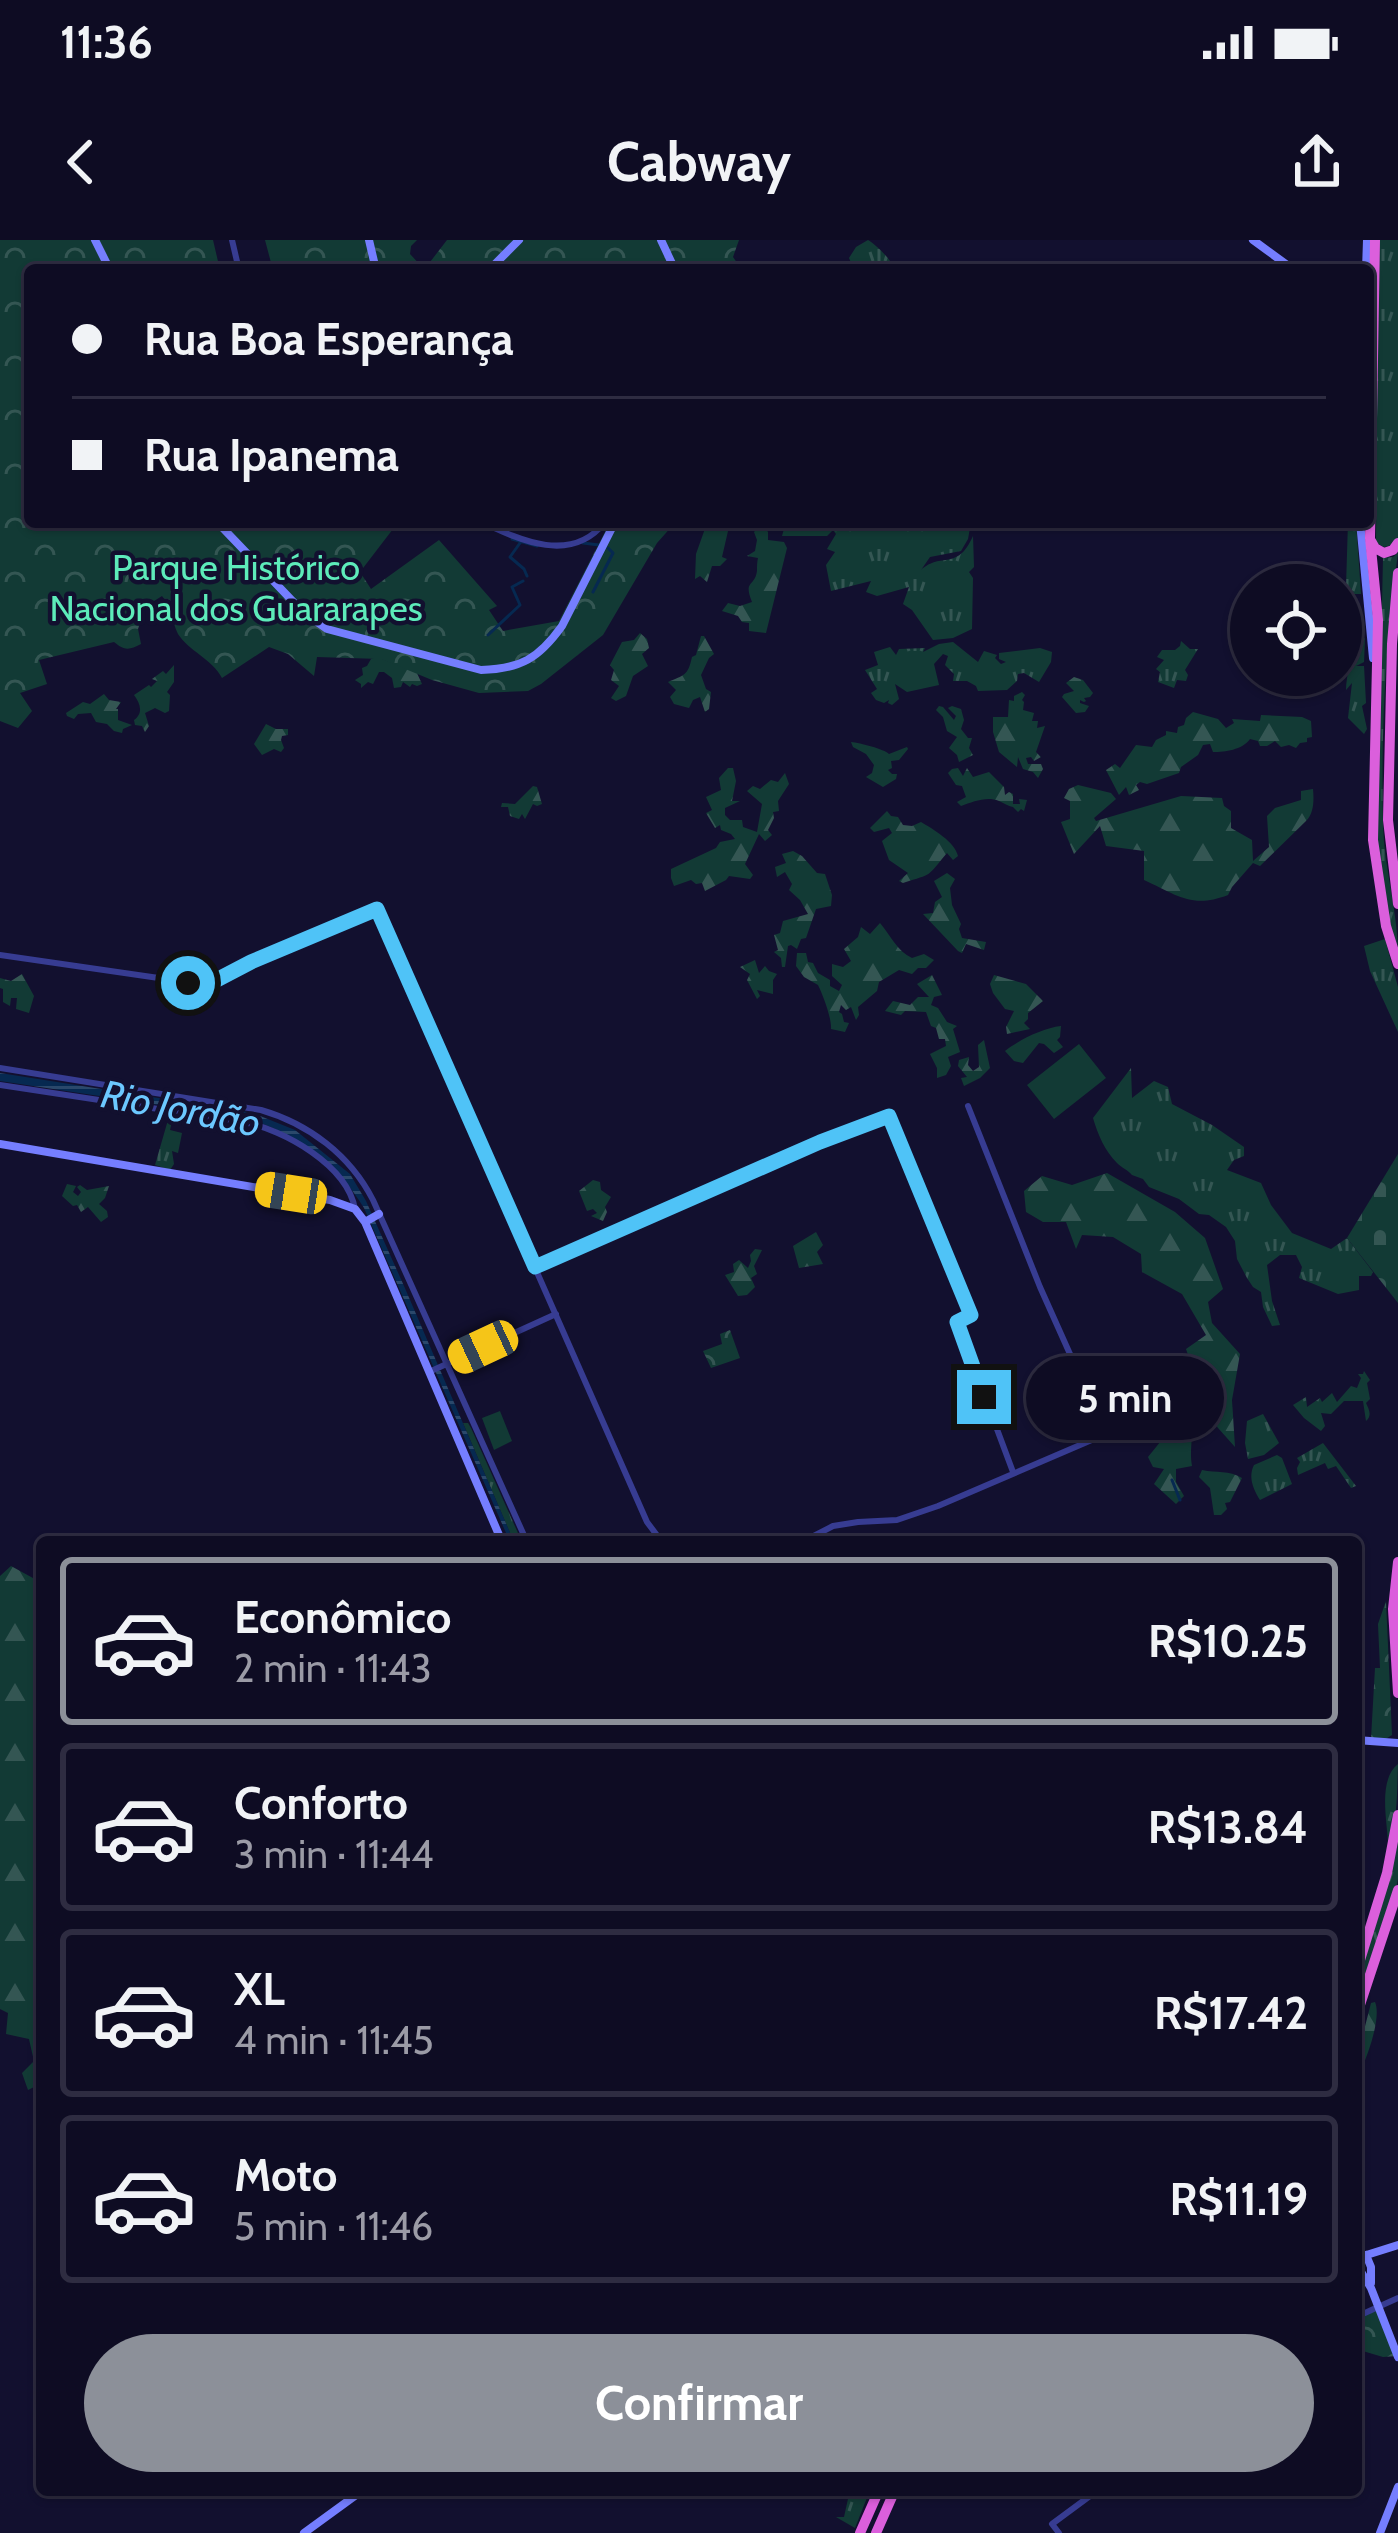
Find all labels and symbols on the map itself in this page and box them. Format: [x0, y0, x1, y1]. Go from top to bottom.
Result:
park label: Parque Histórico Nacional dos Guararapes [49, 545, 423, 630]
route start [161, 956, 215, 1010]
water label: Rio Jordão [97, 1069, 265, 1147]
car [253, 1170, 329, 1216]
car [443, 1315, 523, 1379]
callout: 5 min [1026, 1355, 1224, 1439]
route end [957, 1370, 1011, 1424]

